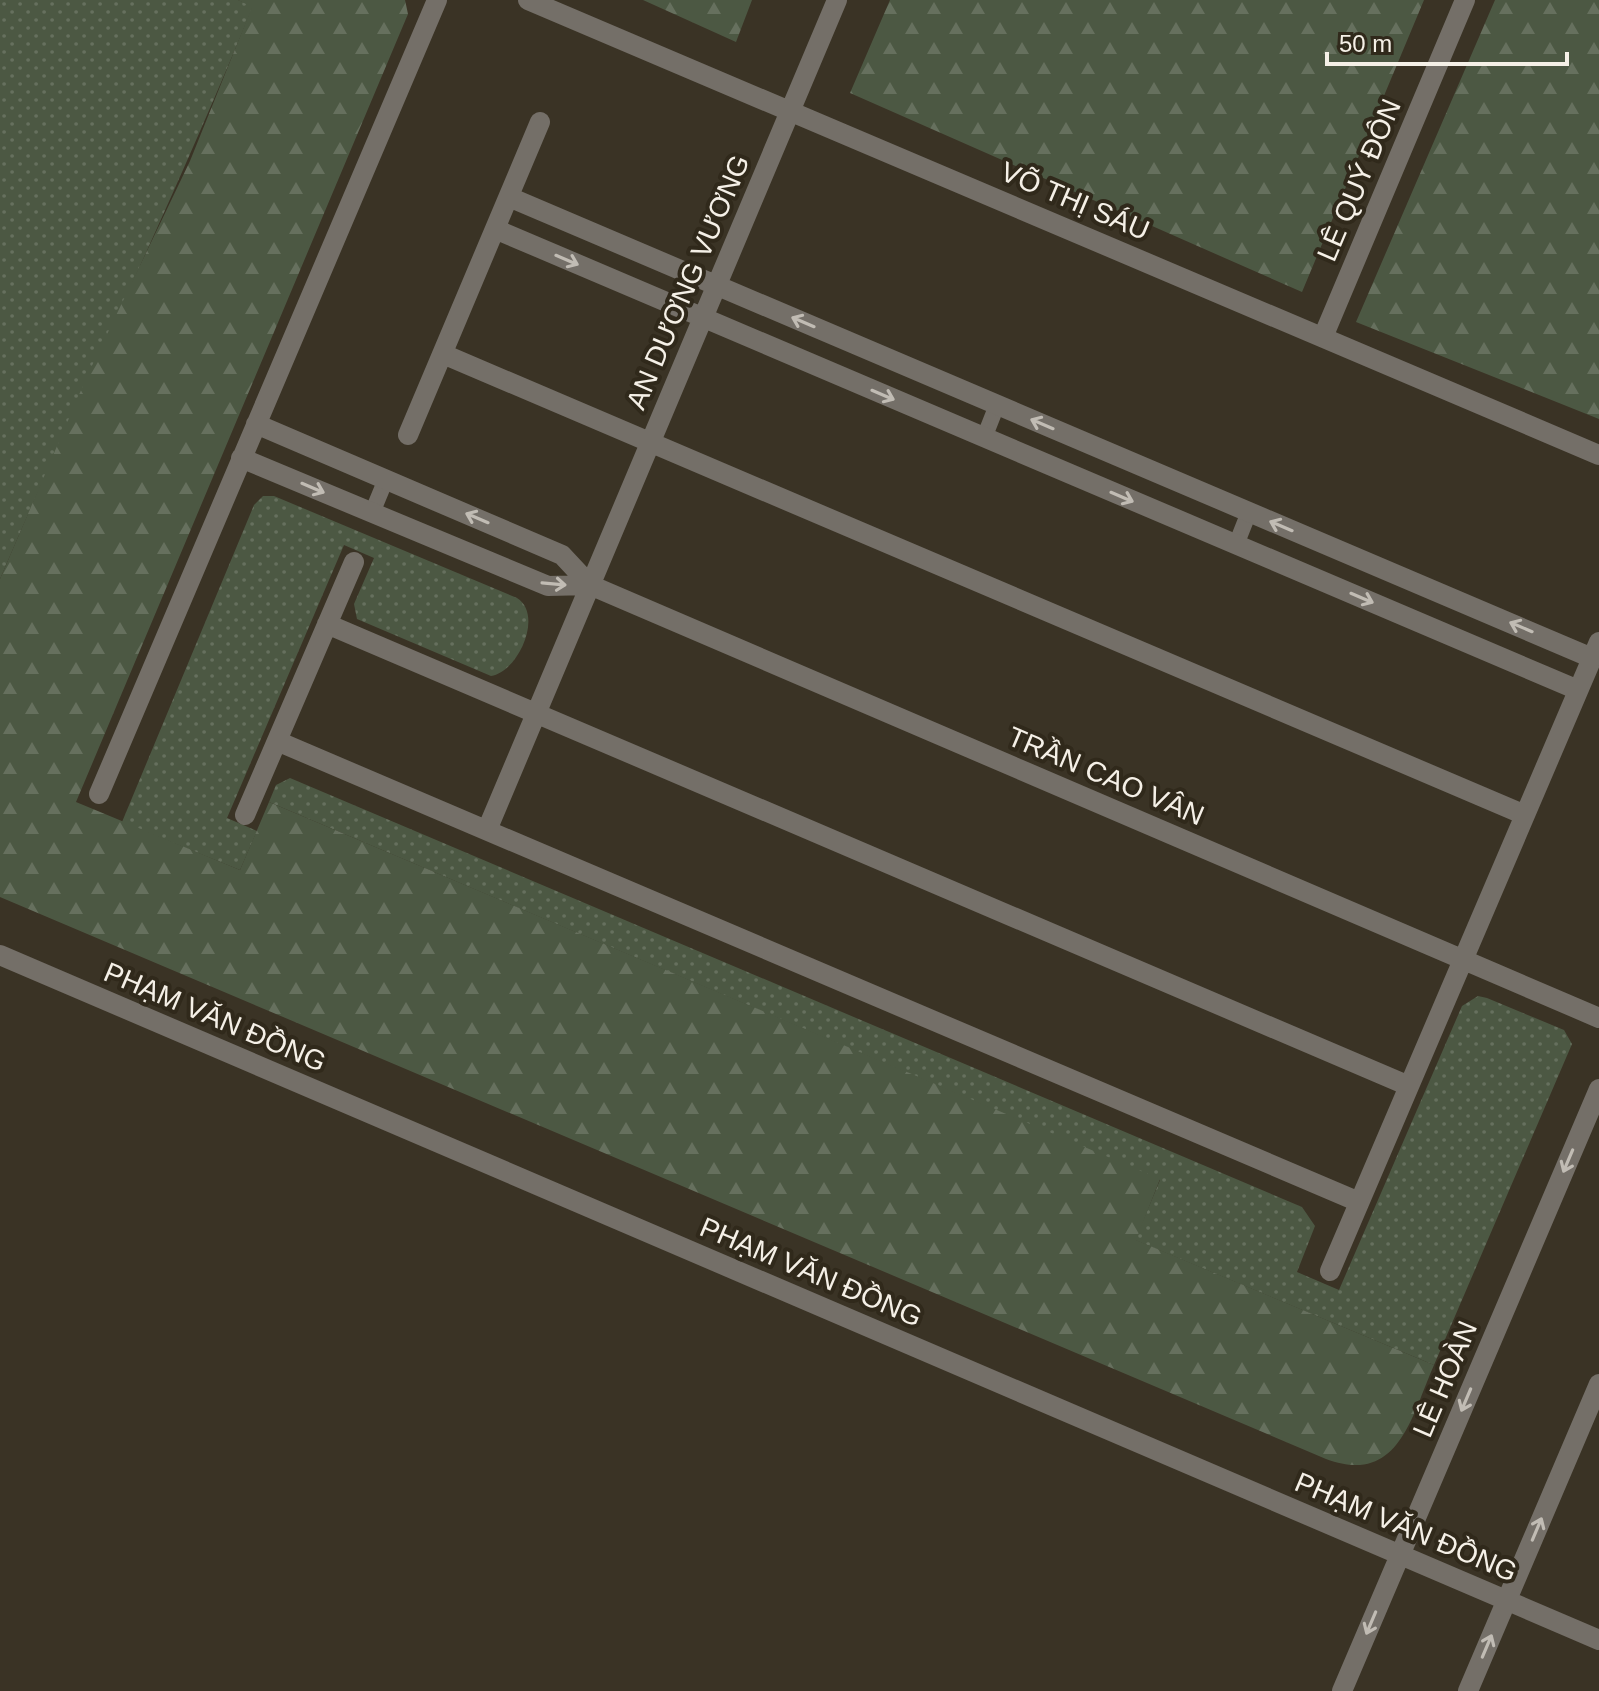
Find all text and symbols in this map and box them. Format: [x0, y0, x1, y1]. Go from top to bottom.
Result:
scale bar [1327, 16, 1567, 66]
text: 50 m [1339, 30, 1392, 57]
street label: LÊ QUÝ ĐÔN [1311, 94, 1407, 266]
street label: AN DƯƠNG VƯƠNG [620, 150, 756, 414]
street label: VÕ THỊ SÁU [996, 156, 1154, 246]
one-way arrow [554, 253, 579, 268]
one-way arrow [791, 314, 816, 329]
one-way arrow [870, 388, 895, 403]
one-way arrow [1030, 415, 1055, 430]
one-way arrow [300, 482, 325, 497]
one-way arrow [1110, 490, 1134, 505]
one-way arrow [465, 510, 490, 525]
one-way arrow [1269, 517, 1294, 532]
one-way arrow [540, 577, 567, 592]
one-way arrow [1349, 592, 1374, 607]
one-way arrow [1509, 619, 1533, 634]
street label: TRẦN CAO VÂN [1003, 721, 1209, 831]
street label: PHẠM VĂN ĐỒNG [99, 956, 331, 1078]
one-way arrow [1560, 1148, 1575, 1172]
street label: PHẠM VĂN ĐỒNG [695, 1211, 927, 1333]
street label: LÊ HOÀN [1407, 1316, 1483, 1442]
one-way arrow [1458, 1387, 1473, 1412]
street label: PHẠM VĂN ĐỒNG [1290, 1466, 1522, 1588]
one-way arrow [1530, 1517, 1545, 1541]
one-way arrow [1363, 1610, 1378, 1635]
one-way arrow [1481, 1634, 1496, 1659]

